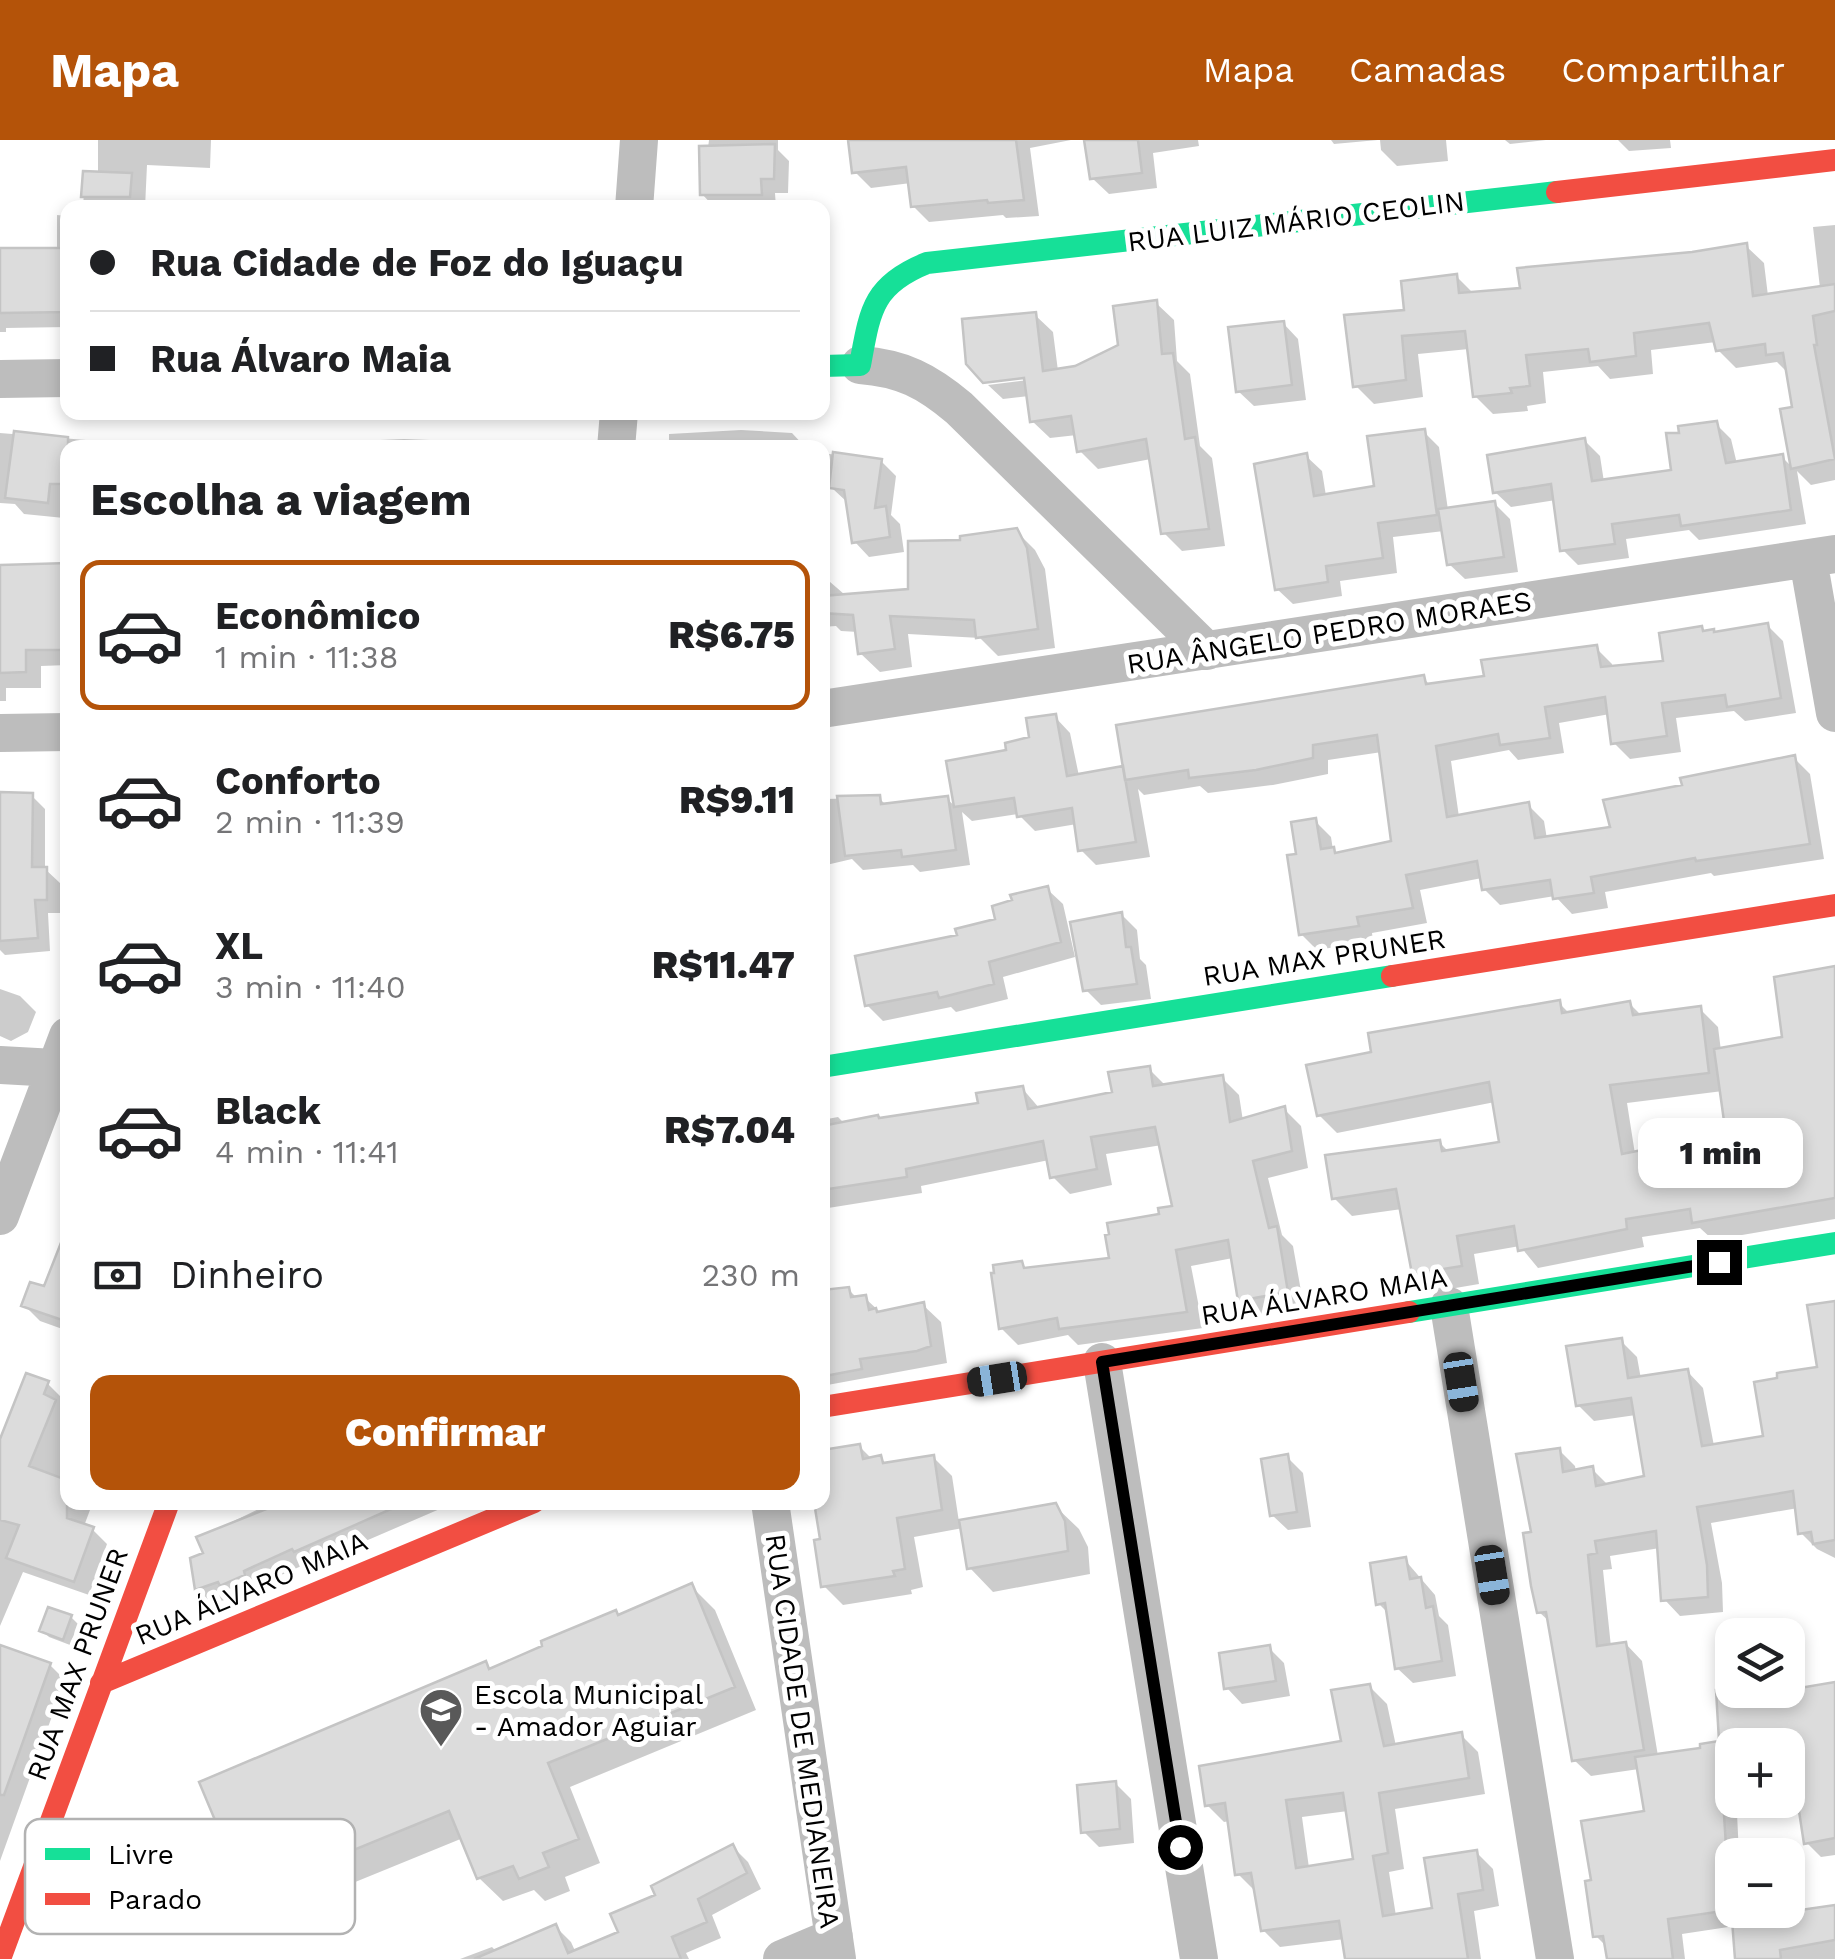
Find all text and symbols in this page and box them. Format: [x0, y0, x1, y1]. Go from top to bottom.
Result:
text: Mapa [50, 42, 179, 99]
text: Mapa [1203, 49, 1294, 91]
text: Camadas [1349, 49, 1506, 91]
text: Compartilhar [1561, 49, 1785, 91]
street label: RUA LUIZ MÁRIO CEOLIN [1126, 184, 1466, 259]
text: Rua Cidade de Foz do Iguaçu [150, 241, 684, 285]
text: Rua Álvaro Maia [150, 337, 451, 381]
text: Escolha a viagem [90, 473, 472, 526]
street label: RUA ÂNGELO PEDRO MORAES [1124, 584, 1534, 681]
icon: car [95, 590, 185, 680]
text: Econômico [215, 594, 420, 638]
text: R$6.75 [668, 613, 795, 657]
text: 1 min · 11:38 [215, 638, 398, 676]
icon: car [95, 755, 185, 845]
text: Conforto [215, 759, 381, 803]
text: R$9.11 [679, 778, 795, 822]
text: 2 min · 11:39 [215, 803, 405, 841]
icon: car [95, 920, 185, 1010]
street label: RUA MAX PRUNER [1200, 922, 1448, 993]
text: XL [215, 924, 263, 968]
text: R$11.47 [652, 943, 795, 987]
text: 3 min · 11:40 [215, 968, 406, 1006]
icon: car [95, 1085, 185, 1175]
text: Black [215, 1089, 321, 1133]
text: R$7.04 [664, 1108, 795, 1152]
callout: 1 min [1636, 1117, 1802, 1187]
text: 4 min · 11:41 [215, 1133, 399, 1171]
text: 1 min [1679, 1134, 1762, 1172]
route end [1697, 1240, 1742, 1285]
icon: cash [90, 1248, 145, 1303]
text: Dinheiro [170, 1253, 324, 1297]
text: 230 m [701, 1256, 800, 1294]
street label: RUA ÁLVARO MAIA [1199, 1261, 1450, 1332]
car [1441, 1350, 1481, 1414]
car [965, 1359, 1029, 1399]
button: Confirmar [90, 1375, 800, 1490]
street label: RUA ÁLVARO MAIA [130, 1525, 372, 1652]
street label: RUA CIDADE DE MEDIANEIRA [758, 1532, 847, 1930]
street label: RUA MAX PRUNER [20, 1543, 135, 1785]
car [1472, 1543, 1512, 1607]
map controls [1715, 1618, 1805, 1928]
button: layers [1715, 1618, 1805, 1708]
place label: Escola Municipal - Amador Aguiar [474, 1678, 704, 1743]
school or university icon: Escola Municipal - Amador Aguiar [418, 1687, 464, 1748]
button: + [1715, 1728, 1805, 1818]
legend [25, 1819, 355, 1934]
route start [1158, 1825, 1203, 1870]
text: Livre [108, 1838, 174, 1871]
button: − [1715, 1838, 1805, 1928]
text: Parado [108, 1883, 202, 1916]

